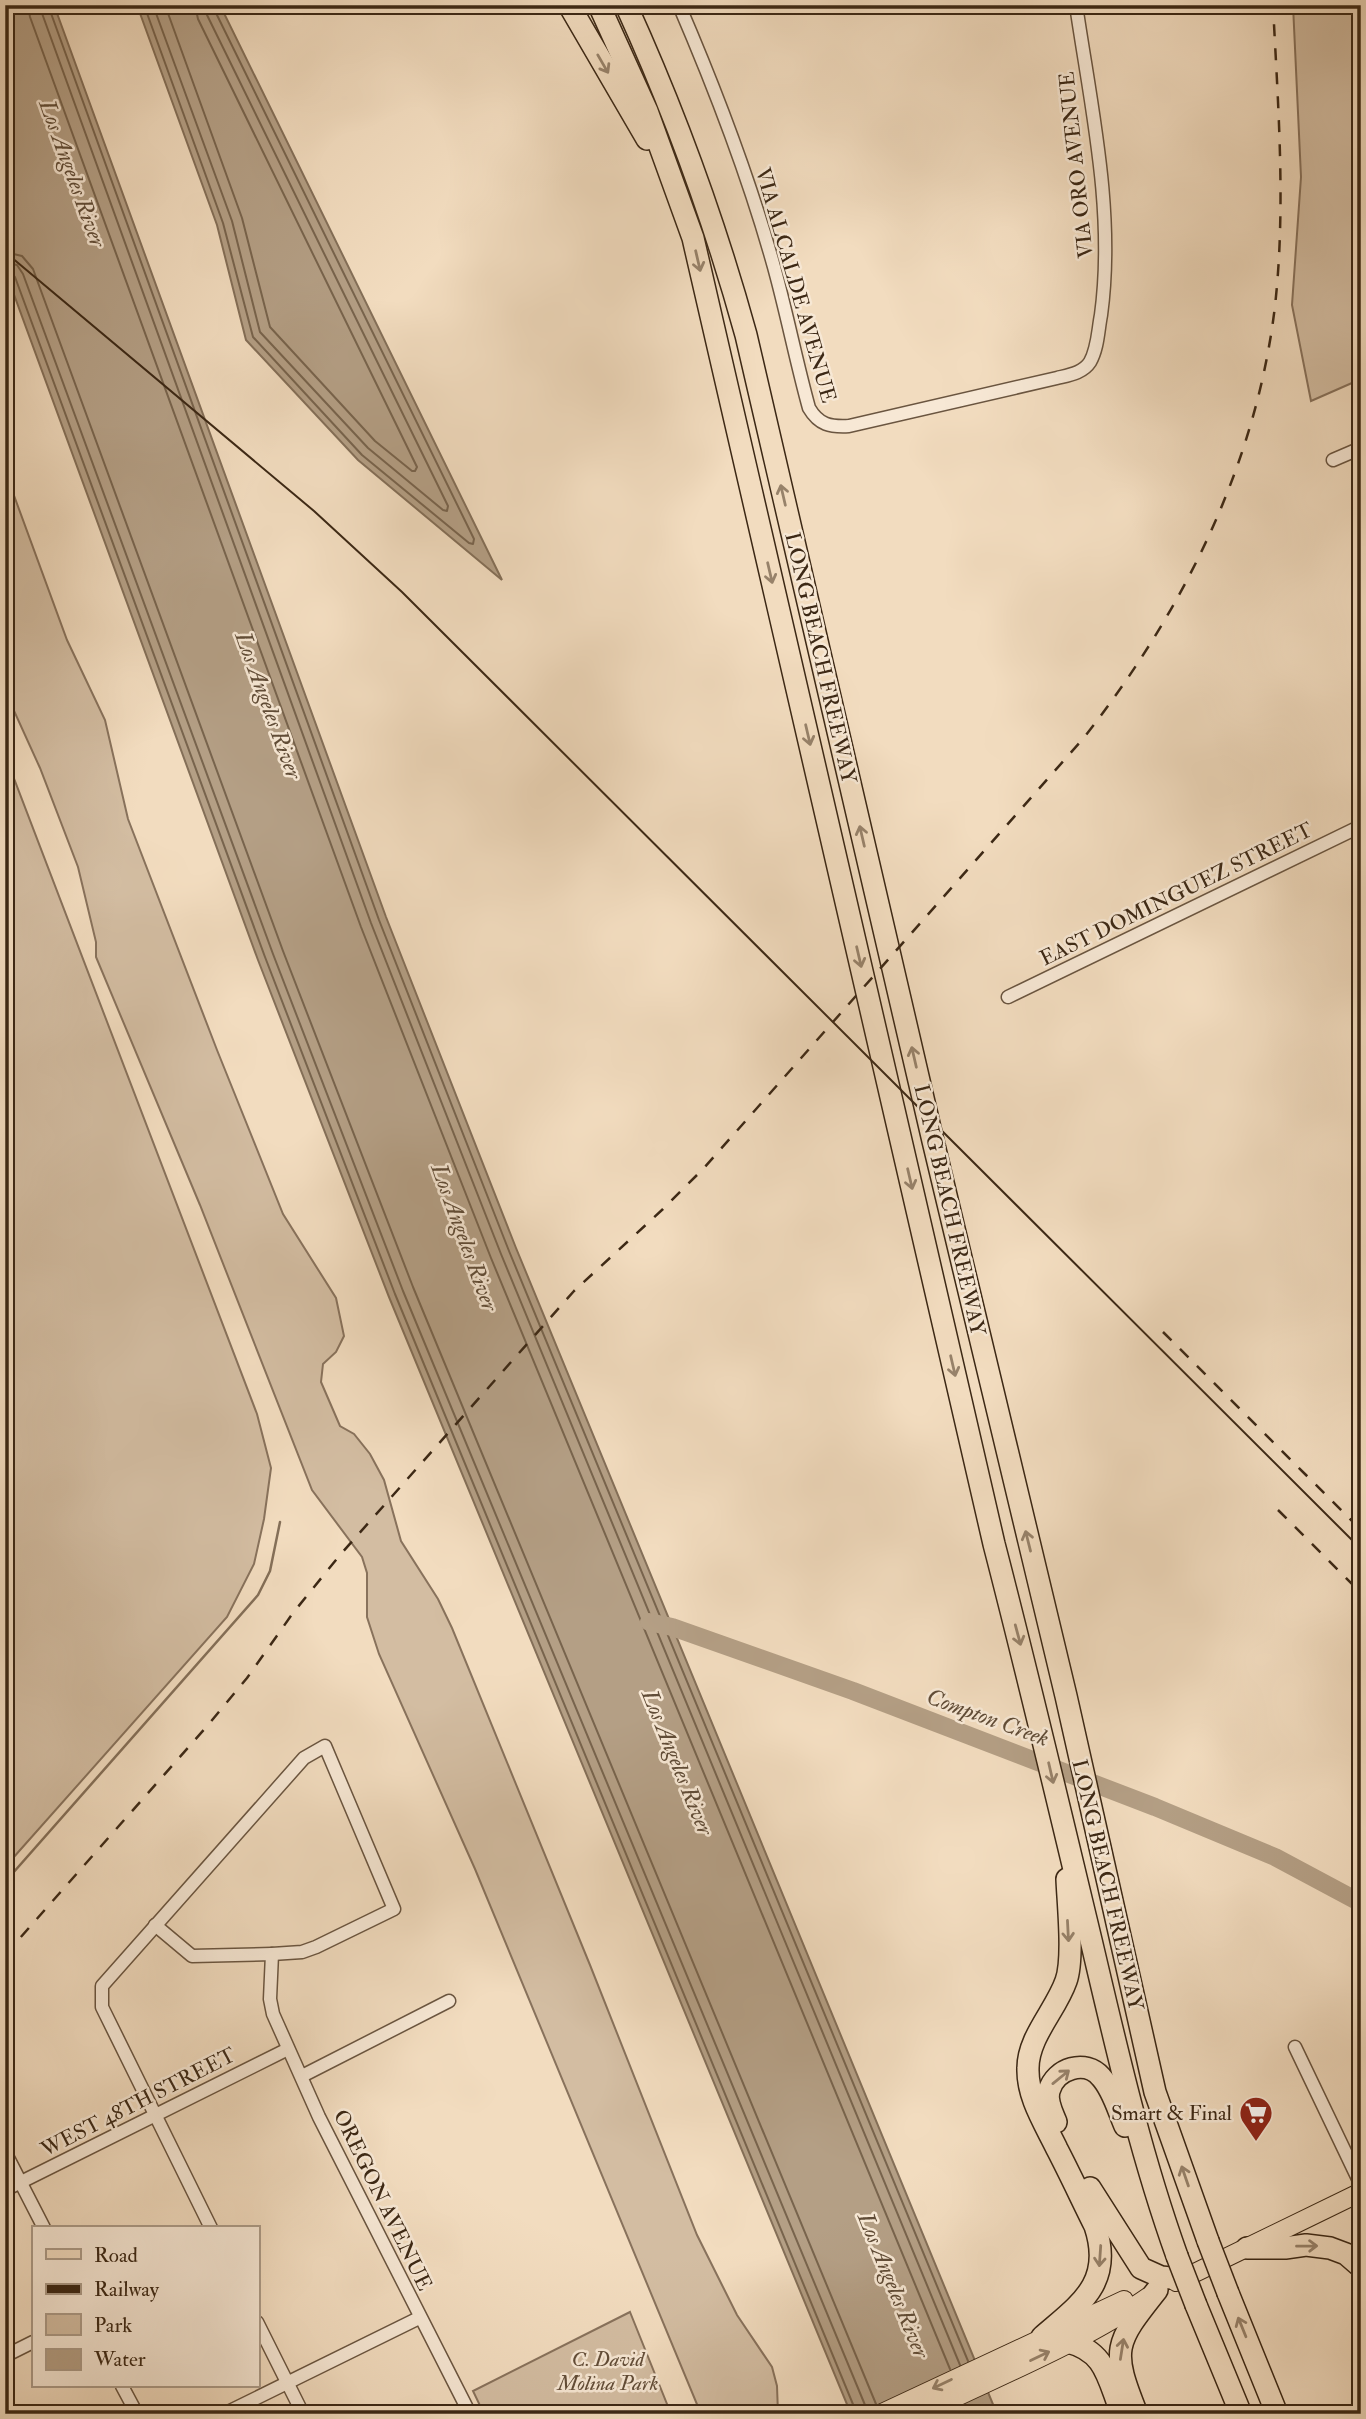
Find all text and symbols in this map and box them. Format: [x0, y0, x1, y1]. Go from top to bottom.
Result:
one-way arrow [596, 54, 610, 74]
street label: VIA ORO AVENUE [1053, 70, 1100, 260]
water label: Los Angeles River [32, 95, 113, 252]
street label: VIA ALCALDE AVENUE [749, 164, 842, 406]
one-way arrow [692, 249, 705, 272]
one-way arrow [776, 484, 789, 507]
street label: LONG BEACH FREEWAY [778, 530, 863, 787]
one-way arrow [764, 561, 777, 584]
water label: Los Angeles River [228, 627, 309, 784]
one-way arrow [802, 723, 815, 746]
street label: EAST DOMINGUEZ STREET [1035, 816, 1317, 972]
one-way arrow [855, 825, 869, 848]
one-way arrow [853, 945, 866, 968]
one-way arrow [907, 1047, 920, 1069]
street label: LONG BEACH FREEWAY [907, 1082, 992, 1339]
water label: Los Angeles River [424, 1159, 505, 1316]
one-way arrow [904, 1167, 917, 1190]
one-way arrow [947, 1354, 961, 1377]
one-way arrow [1021, 1530, 1034, 1553]
one-way arrow [1012, 1624, 1025, 1646]
water label: Compton Creek [923, 1682, 1053, 1753]
water label: Los Angeles River [635, 1684, 721, 1841]
street label: LONG BEACH FREEWAY [1065, 1757, 1150, 2014]
one-way arrow [1045, 1761, 1059, 1784]
one-way arrow [1062, 1919, 1075, 1942]
street label: WEST 48TH STREET [36, 2041, 240, 2164]
one-way arrow [1052, 2069, 1070, 2085]
supermarket icon: Smart & Final [1237, 2094, 1275, 2143]
place label: Smart & Final [1111, 2100, 1233, 2127]
street label: OREGON AVENUE [327, 2105, 438, 2295]
one-way arrow [1178, 2166, 1190, 2188]
water label: Los Angeles River [851, 2207, 937, 2364]
legend [32, 2226, 259, 2388]
one-way arrow [1295, 2239, 1318, 2253]
text: Road [94, 2242, 139, 2269]
one-way arrow [1093, 2244, 1106, 2267]
text: Railway [94, 2276, 160, 2303]
text: Park [94, 2312, 132, 2339]
one-way arrow [1234, 2317, 1247, 2338]
one-way arrow [1116, 2338, 1129, 2361]
text: Water [93, 2346, 146, 2373]
park label: C. David Molina Park [556, 2346, 658, 2397]
one-way arrow [1029, 2349, 1050, 2362]
one-way arrow [932, 2378, 953, 2391]

